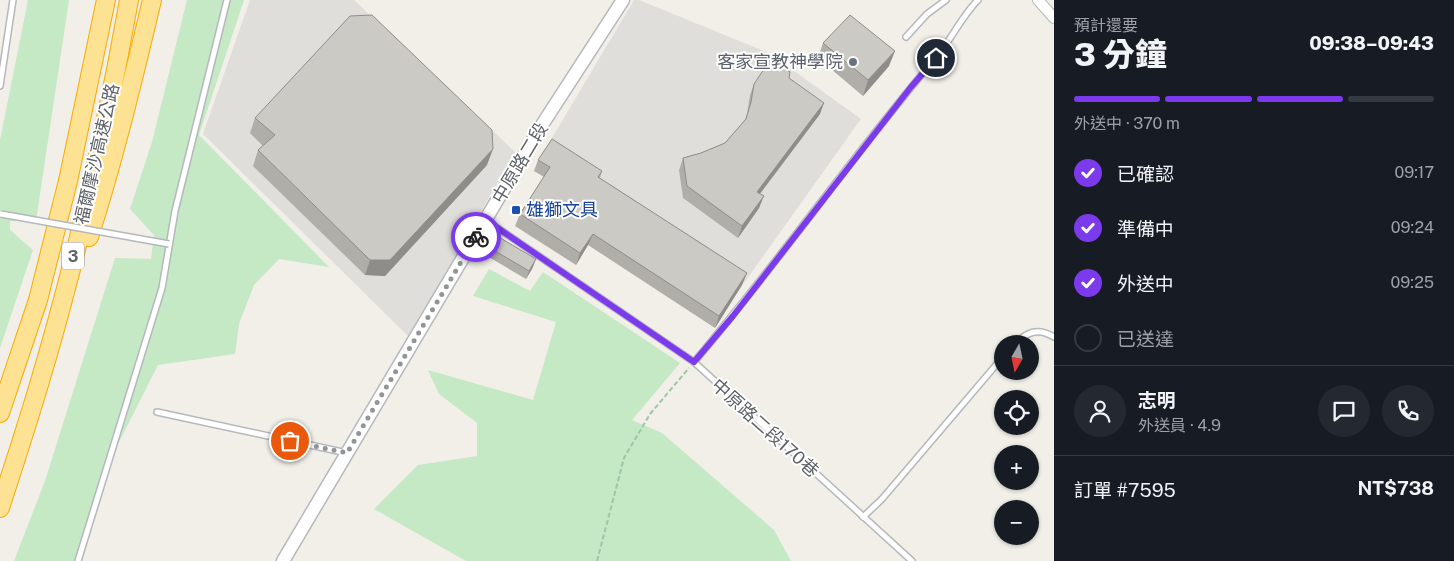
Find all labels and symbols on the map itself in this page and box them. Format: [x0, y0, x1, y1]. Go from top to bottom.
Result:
pin [915, 37, 957, 79]
place label: 客家宣教神學院 [717, 51, 843, 72]
marker: 客家宣教神學院 [847, 56, 859, 68]
street label: 福爾摩沙高速公路 [70, 81, 123, 226]
street label: 中原路二段 [487, 119, 552, 207]
place label: 雄獅文具 [526, 199, 598, 220]
marker: 雄獅文具 [510, 204, 522, 216]
courier [451, 212, 501, 262]
road number: 3 [62, 242, 84, 270]
north arrow [994, 335, 1039, 380]
street label: 中原路二段170巷 [707, 374, 823, 481]
pin [269, 420, 311, 462]

